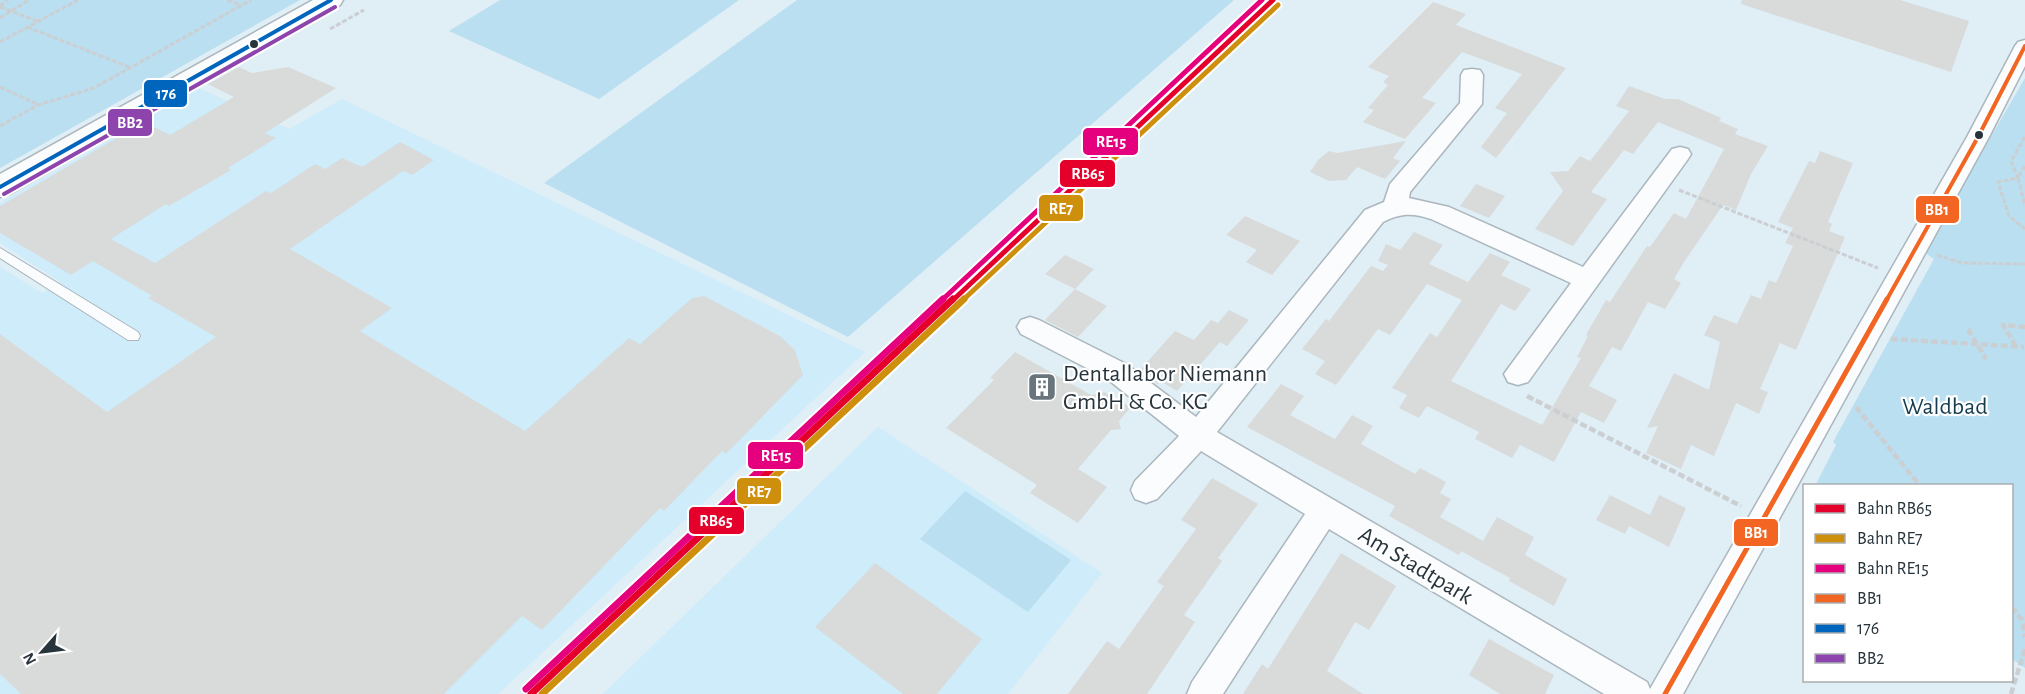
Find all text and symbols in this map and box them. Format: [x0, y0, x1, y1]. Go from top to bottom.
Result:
unlabelled marker [248, 38, 260, 50]
line badge: 176 [143, 79, 188, 108]
text: 176 [156, 86, 176, 102]
line badge: BB2 [107, 108, 153, 137]
text: BB2 [117, 115, 143, 131]
line badge: RE15 [1082, 127, 1139, 156]
unlabelled marker [1973, 129, 1985, 141]
text: RE15 [1096, 134, 1126, 150]
line badge: RB65 [1059, 159, 1116, 188]
text: RB65 [1071, 166, 1105, 182]
line badge: RE7 [1038, 194, 1084, 222]
line badge: BB1 [1915, 195, 1960, 224]
text: RE7 [1049, 201, 1073, 217]
text: BB1 [1925, 202, 1949, 218]
place label: Dentallabor Niemann GmbH & Co. KG [1063, 362, 1267, 414]
building icon: Dentallabor Niemann GmbH & Co. KG [1026, 371, 1058, 403]
park label: Waldbad [1902, 395, 1988, 419]
line badge: RE15 [747, 441, 804, 470]
text: RE15 [761, 448, 791, 464]
line badge: RE7 [736, 477, 782, 505]
text: RE7 [747, 484, 771, 500]
legend [1803, 484, 2013, 682]
text: Bahn RB65 [1857, 500, 1932, 518]
line badge: RB65 [688, 506, 745, 535]
text: RB65 [699, 513, 733, 529]
line badge: BB1 [1733, 518, 1779, 547]
street label: Am Stadtpark [1354, 522, 1477, 609]
text: BB1 [1744, 525, 1768, 541]
text: Bahn RE7 [1857, 530, 1923, 548]
text: Bahn RE15 [1857, 560, 1929, 578]
text: BB1 [1857, 590, 1883, 608]
text: 176 [1857, 620, 1879, 638]
north arrow [12, 622, 72, 682]
text: N [20, 650, 39, 667]
text: BB2 [1857, 650, 1885, 668]

